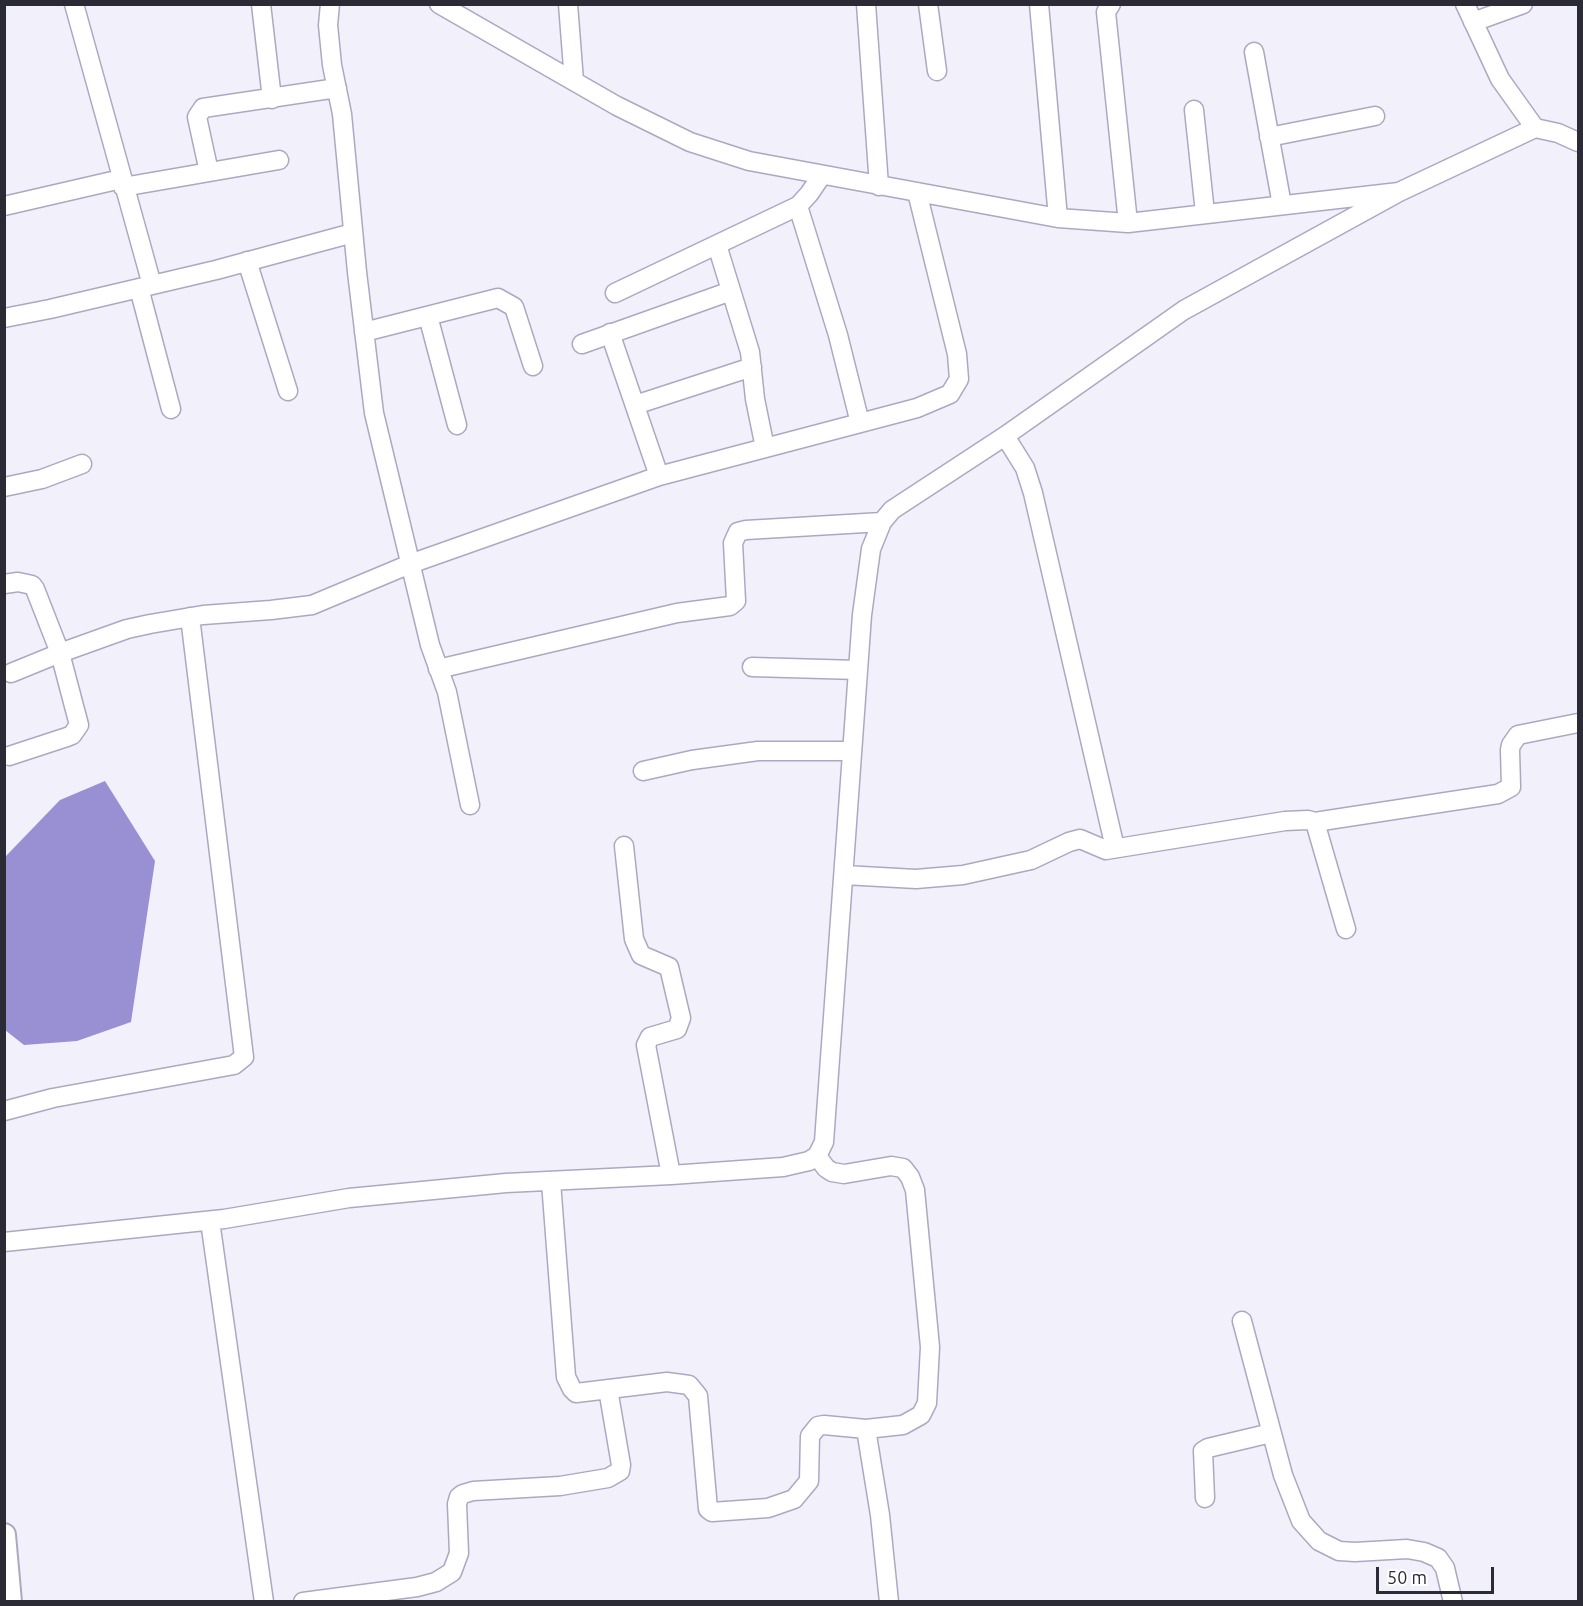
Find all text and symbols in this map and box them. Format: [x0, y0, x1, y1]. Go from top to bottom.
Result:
scale bar [1379, 1555, 1498, 1593]
text: 50 m [1387, 1567, 1427, 1587]

